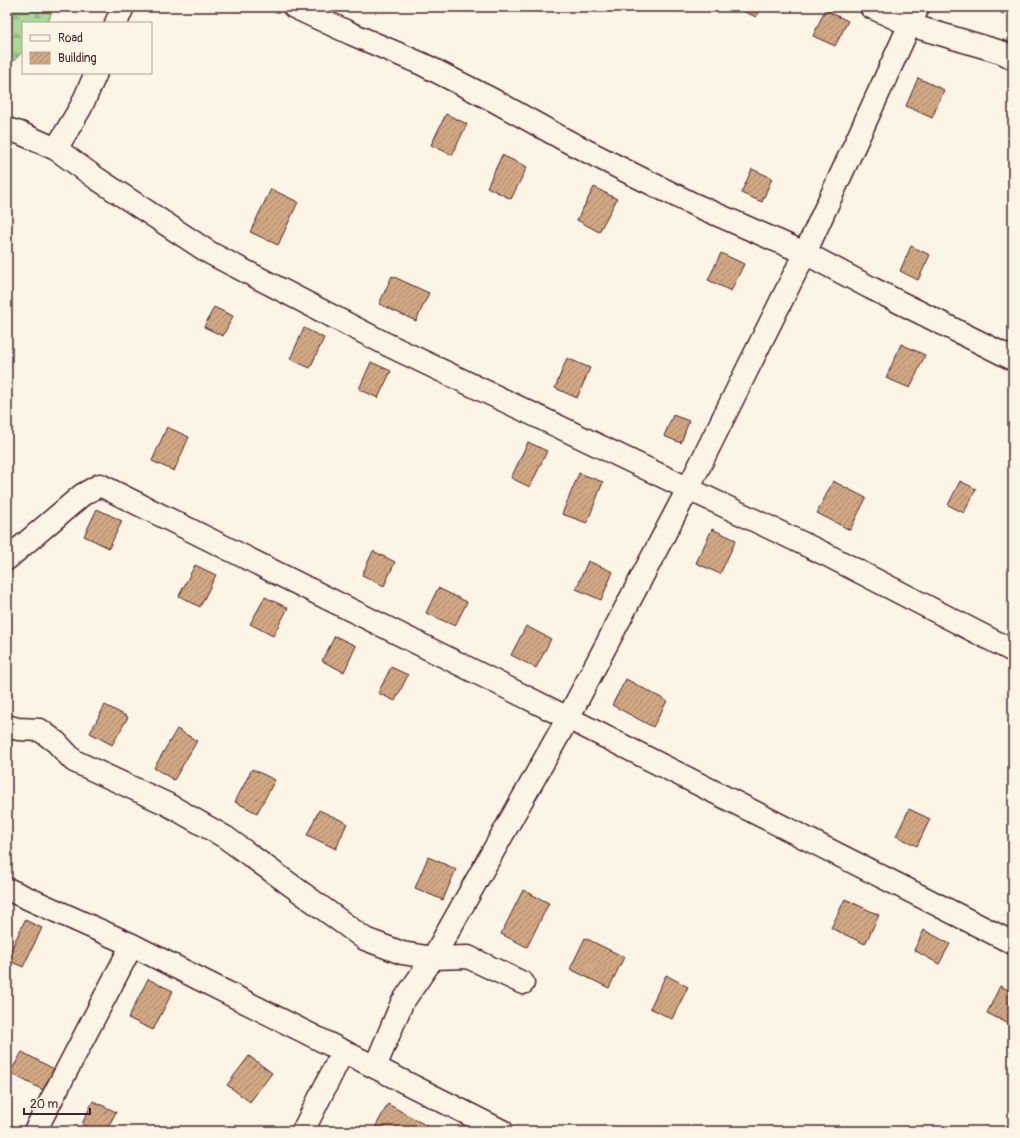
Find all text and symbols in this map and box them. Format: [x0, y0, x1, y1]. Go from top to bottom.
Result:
legend [22, 22, 152, 74]
text: Road [58, 31, 83, 46]
text: Building [58, 51, 97, 66]
scale bar [24, 1090, 90, 1116]
text: 20 m [30, 1097, 59, 1112]

